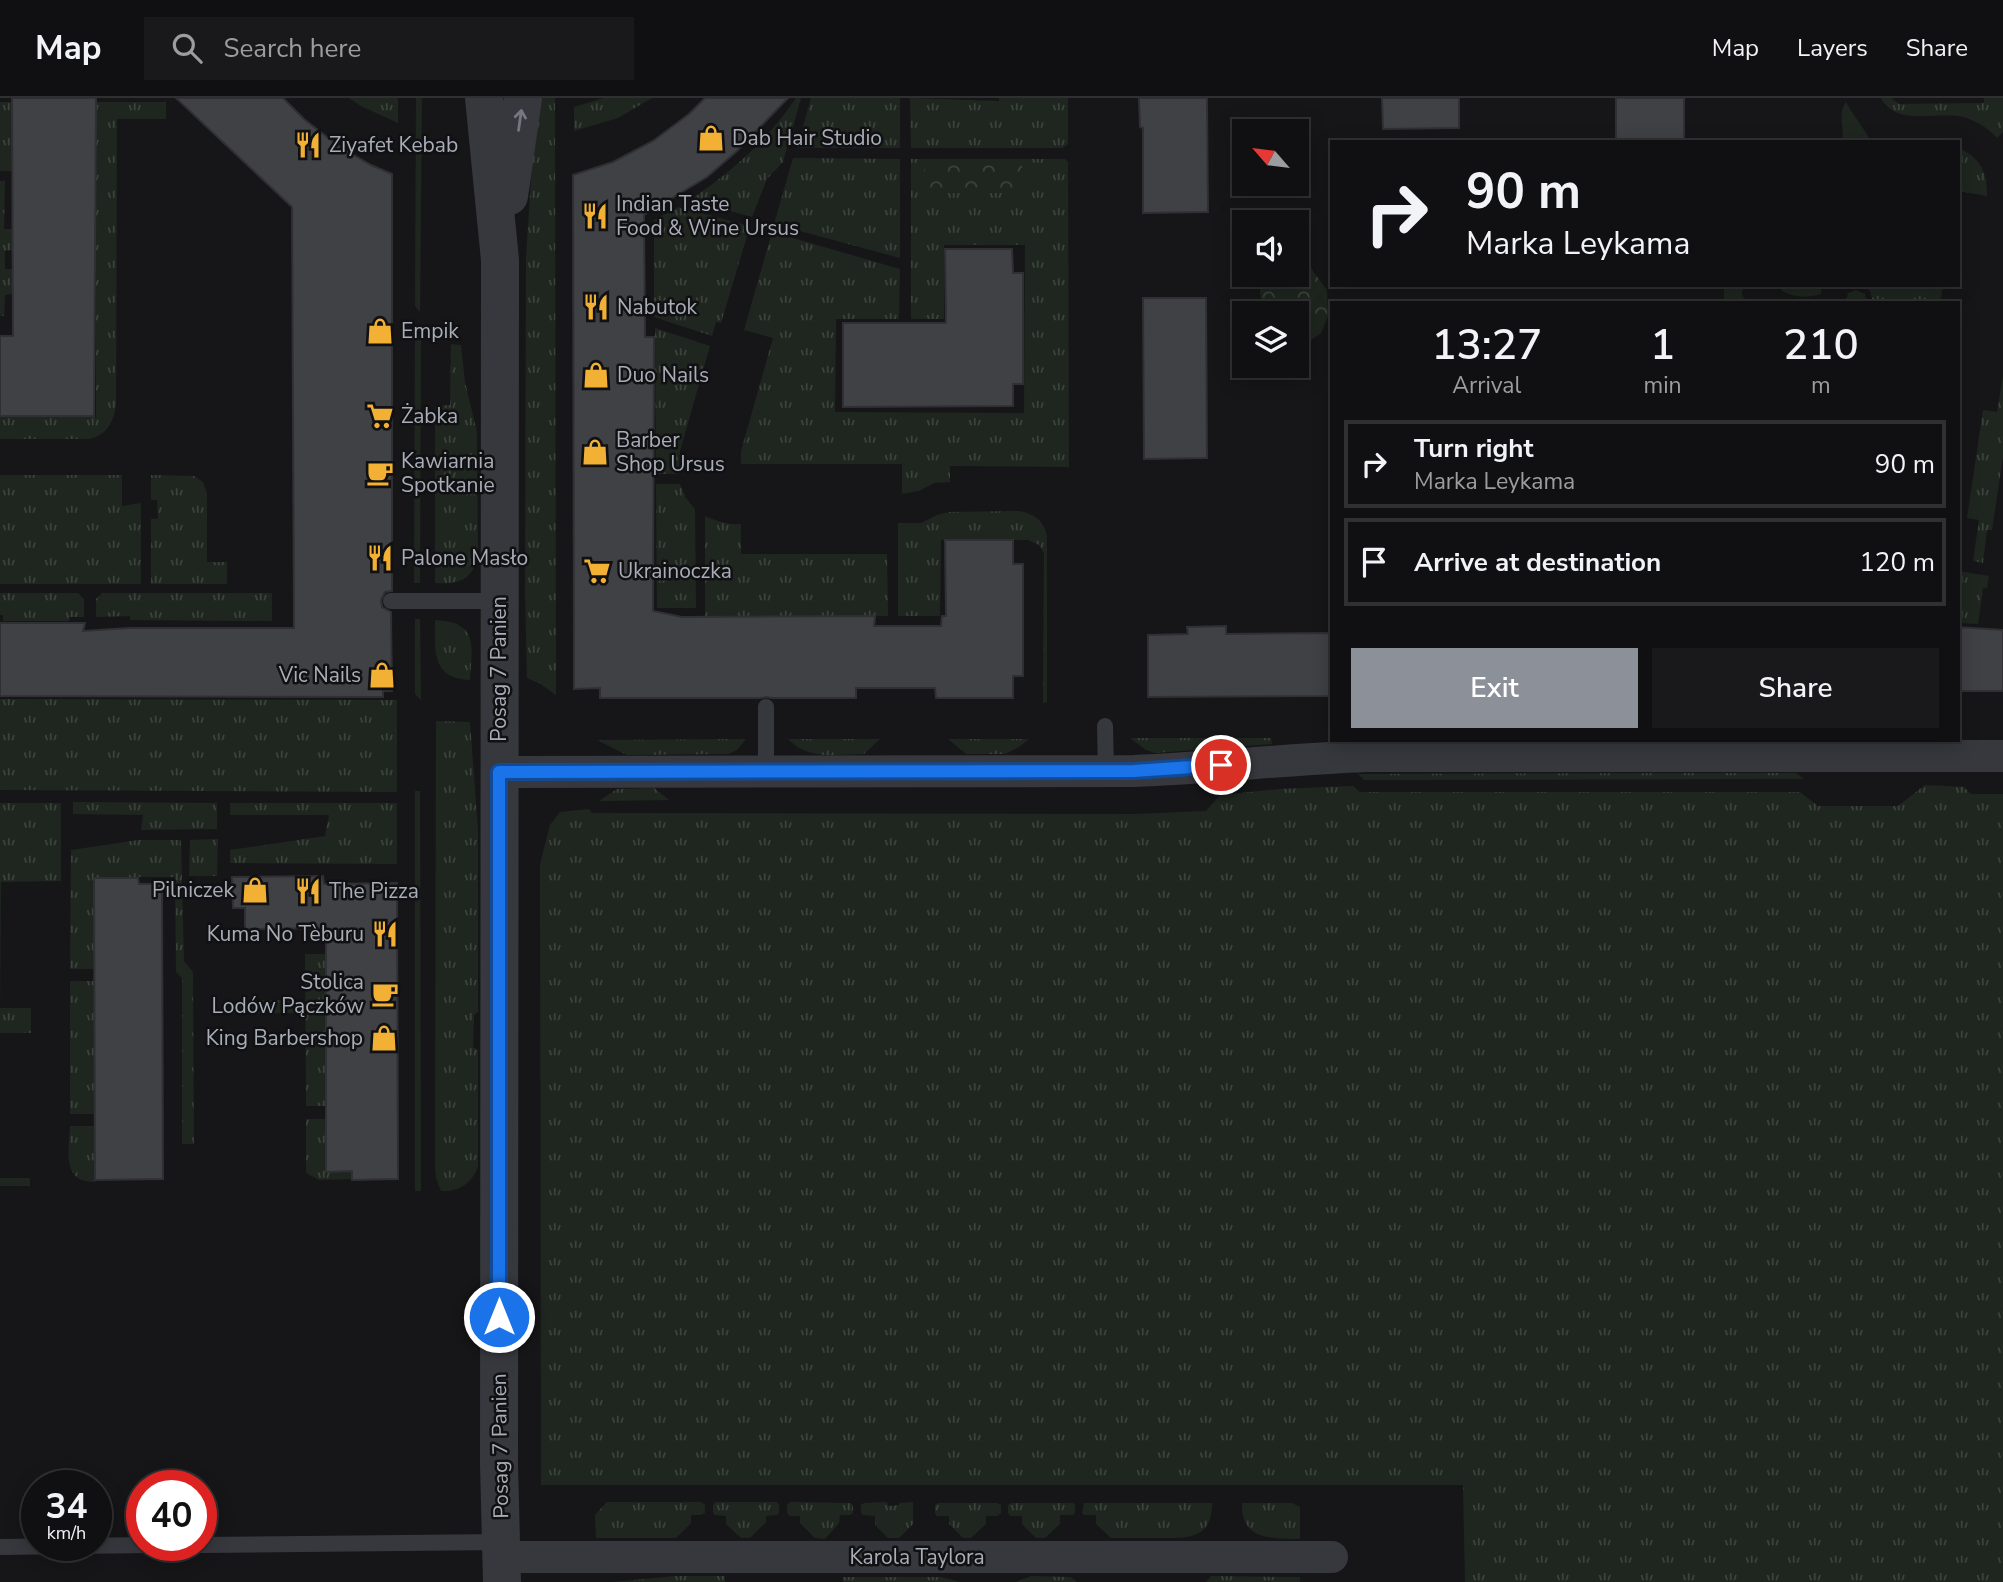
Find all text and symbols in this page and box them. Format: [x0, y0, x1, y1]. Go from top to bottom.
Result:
search box [144, 17, 634, 80]
text: Map [35, 26, 102, 71]
icon: search [168, 29, 206, 67]
text: Search here [224, 31, 361, 66]
text: Map [1712, 32, 1759, 64]
text: Layers [1797, 32, 1868, 64]
text: Share [1906, 32, 1968, 64]
one-way arrow [514, 109, 527, 132]
north arrow [1232, 119, 1309, 196]
map controls [1232, 119, 1309, 378]
shop icon: Dab Hair Studio [696, 123, 726, 153]
place label: Dab Hair Studio [732, 124, 882, 152]
restaurant icon: Ziyafet Kebab [293, 130, 323, 160]
place label: Ziyafet Kebab [329, 131, 458, 159]
text: 90 m [1466, 158, 1581, 225]
icon: right [1351, 168, 1442, 259]
place label: Indian Taste Food & Wine Ursus [616, 190, 799, 242]
restaurant icon: Indian Taste Food & Wine Ursus [580, 201, 610, 231]
button: sound [1232, 210, 1309, 287]
text: Marka Leykama [1466, 222, 1690, 265]
restaurant icon: Nabutok [581, 292, 611, 322]
place label: Nabutok [617, 293, 698, 321]
button: layers [1232, 301, 1309, 378]
shop icon: Empik [365, 316, 395, 346]
place label: Empik [401, 317, 459, 345]
text: 13:27 [1431, 317, 1542, 374]
text: 1 [1650, 317, 1675, 374]
text: 210 [1783, 317, 1859, 374]
shop icon: Duo Nails [581, 360, 611, 390]
place label: Duo Nails [617, 361, 709, 389]
text: Arrival [1452, 370, 1521, 401]
text: min [1644, 370, 1682, 401]
text: m [1811, 370, 1831, 401]
supermarket icon: Żabka [365, 401, 395, 431]
place label: Żabka [401, 402, 458, 430]
place label: Barber Shop Ursus [616, 426, 725, 478]
text: Turn right [1414, 431, 1533, 466]
shop icon: Barber Shop Ursus [580, 437, 610, 467]
icon: right [1355, 445, 1393, 483]
place label: Kawiarnia Spotkanie [401, 447, 495, 499]
text: 90 m [1875, 447, 1935, 482]
cafe icon: Kawiarnia Spotkanie [365, 458, 395, 488]
text: Marka Leykama [1414, 466, 1575, 497]
restaurant icon: Palone Masło [365, 543, 395, 573]
icon: arrive [1355, 543, 1393, 581]
place label: Palone Masło [401, 544, 528, 572]
text: Arrive at destination [1414, 545, 1661, 580]
text: 120 m [1859, 545, 1935, 580]
supermarket icon: Ukrainoczka [582, 556, 612, 586]
place label: Ukrainoczka [618, 557, 732, 585]
street label: Posag 7 Panien [485, 596, 513, 742]
button: Exit [1351, 648, 1638, 728]
button: Share [1652, 648, 1939, 728]
shop icon: Vic Nails [367, 660, 397, 690]
place label: Vic Nails [278, 661, 361, 689]
pin [1191, 735, 1251, 795]
icon: arrive [1202, 746, 1240, 784]
shop icon: Pilniczek [240, 875, 270, 905]
place label: Pilniczek [152, 876, 234, 904]
restaurant icon: The Pizza [293, 876, 323, 906]
place label: The Pizza [329, 877, 419, 905]
restaurant icon: Kuma No Tèburu [370, 919, 400, 949]
place label: Kuma No Tèburu [207, 920, 364, 948]
place label: Stolica Lodów Pączków [211, 968, 364, 1020]
cafe icon: Stolica Lodów Pączków [370, 979, 400, 1009]
shop icon: King Barbershop [369, 1023, 399, 1053]
place label: King Barbershop [206, 1024, 363, 1052]
position arrow [462, 1280, 536, 1354]
street label: Posag 7 Panien [485, 1373, 515, 1519]
speed limit sign: 40 [126, 1470, 217, 1561]
text: 34 [45, 1483, 88, 1530]
text: km/h [47, 1521, 86, 1545]
street label: Karola Taylora [849, 1543, 985, 1571]

